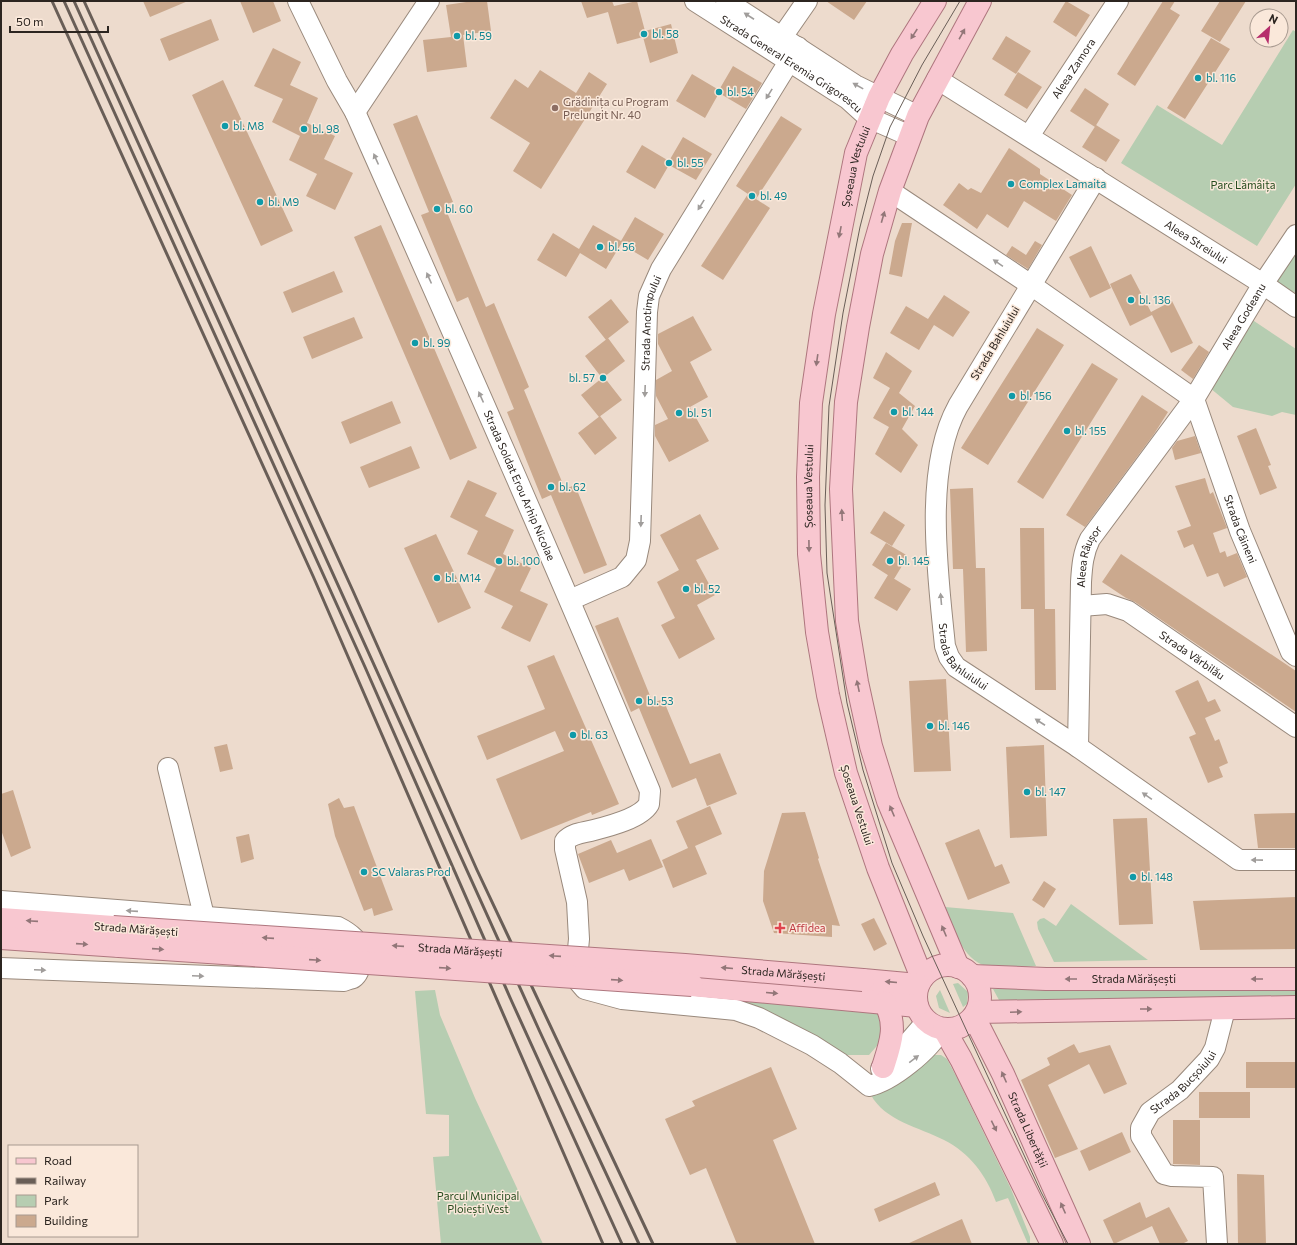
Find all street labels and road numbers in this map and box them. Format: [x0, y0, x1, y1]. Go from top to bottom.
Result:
street label: Strada General Eremia Grigorescu [718, 12, 865, 115]
street label: Aleea Zamora [1049, 36, 1098, 101]
street label: Șoseaua Vestului [838, 124, 872, 208]
street label: Aleea Streiului [1163, 217, 1230, 266]
street label: Strada Anotimpului [638, 273, 663, 371]
street label: Aleea Godeanu [1218, 281, 1268, 352]
street label: Strada Bahluiului [967, 303, 1022, 382]
street label: Strada Soldat Erou Arhip Nicolae [482, 408, 558, 563]
street label: Șoseaua Vestului [801, 444, 816, 528]
street label: Strada Câineni [1222, 493, 1260, 565]
street label: Aleea Râușor [1074, 522, 1104, 588]
street label: Strada Bahluiului [937, 622, 991, 692]
street label: Strada Vărbilău [1157, 628, 1227, 682]
street label: Șoseaua Vestului [837, 763, 877, 847]
street label: Strada Mărășești [93, 919, 179, 939]
street label: Strada Mărășești [418, 940, 503, 959]
street label: Strada Mărășești [741, 963, 826, 983]
street label: Strada Mărășești [1092, 972, 1176, 986]
street label: Strada Bucșoiului [1147, 1048, 1218, 1116]
street label: Strada Libertății [1006, 1090, 1051, 1170]

